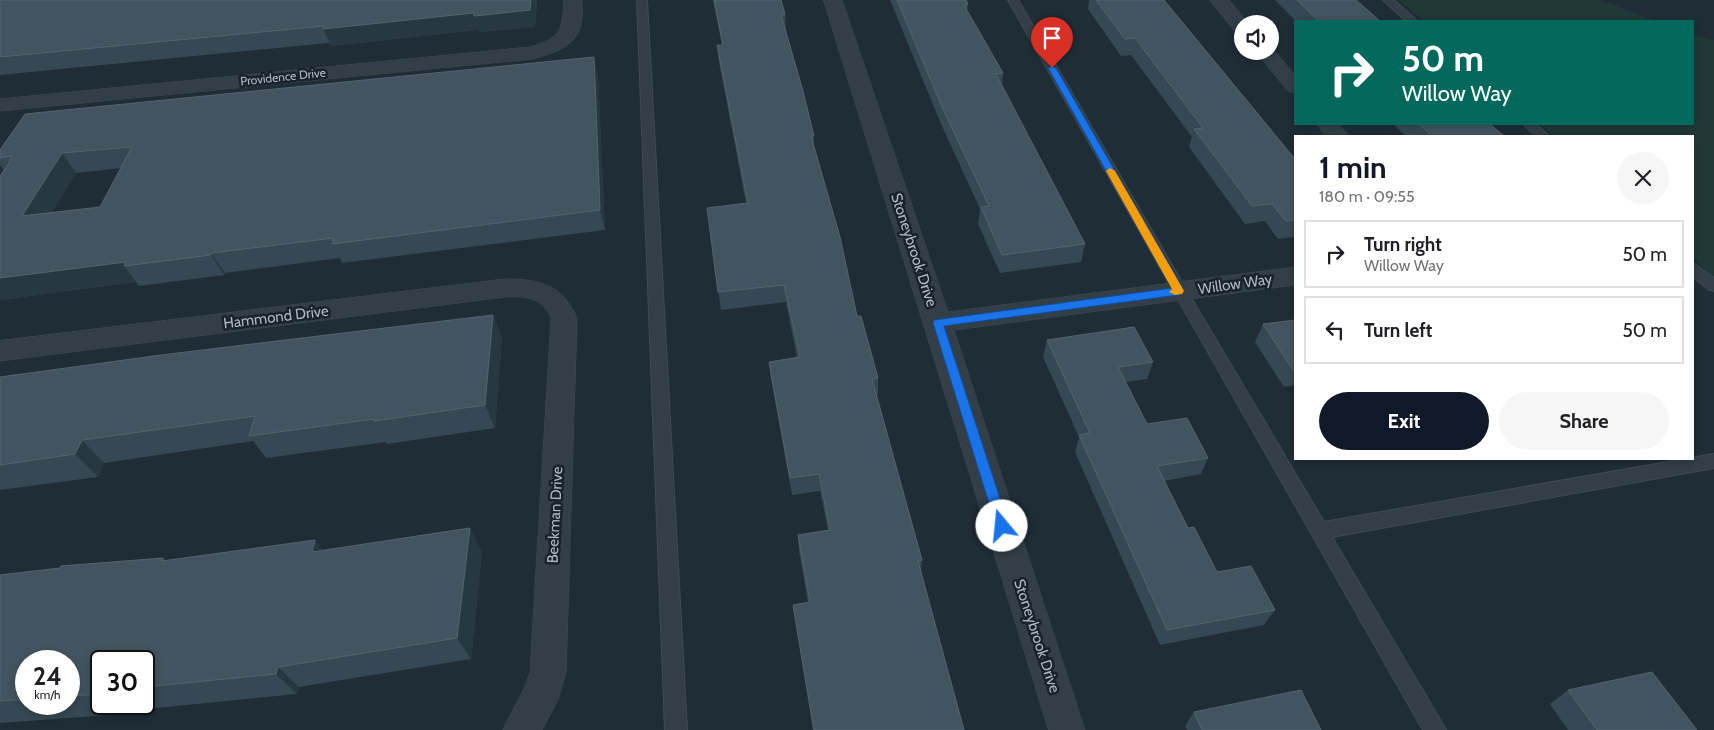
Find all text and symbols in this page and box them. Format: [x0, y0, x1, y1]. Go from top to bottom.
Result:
map controls [1234, 15, 1279, 60]
button: sound [1234, 15, 1279, 60]
pin [1031, 17, 1073, 68]
icon: arrive [1038, 24, 1066, 52]
text: 50 m [1402, 37, 1484, 80]
icon: right [1319, 40, 1384, 105]
street label: Providence Drive [239, 65, 326, 88]
text: Willow Way [1402, 80, 1512, 107]
text: 1 min [1319, 149, 1387, 186]
button: close [1617, 152, 1669, 204]
text: 180 m · 09:55 [1319, 187, 1415, 206]
street label: Stoneybrook Drive [887, 191, 941, 309]
text: Turn right [1364, 233, 1442, 256]
icon: right [1321, 240, 1349, 268]
text: 50 m [1623, 243, 1667, 266]
text: Willow Way [1364, 256, 1444, 275]
street label: Willow Way [1197, 270, 1274, 298]
street label: Hammond Drive [222, 302, 330, 332]
icon: left [1321, 316, 1349, 344]
text: Turn left [1364, 319, 1432, 342]
text: 50 m [1623, 319, 1667, 342]
button: Exit [1319, 392, 1489, 450]
button: Share [1499, 392, 1669, 450]
street label: Beekman Drive [543, 466, 567, 564]
position arrow [975, 499, 1027, 551]
street label: Stoneybrook Drive [1010, 577, 1064, 695]
speed limit sign: 30 [90, 650, 155, 715]
text: 24 [33, 661, 62, 691]
text: km/h [34, 687, 61, 702]

